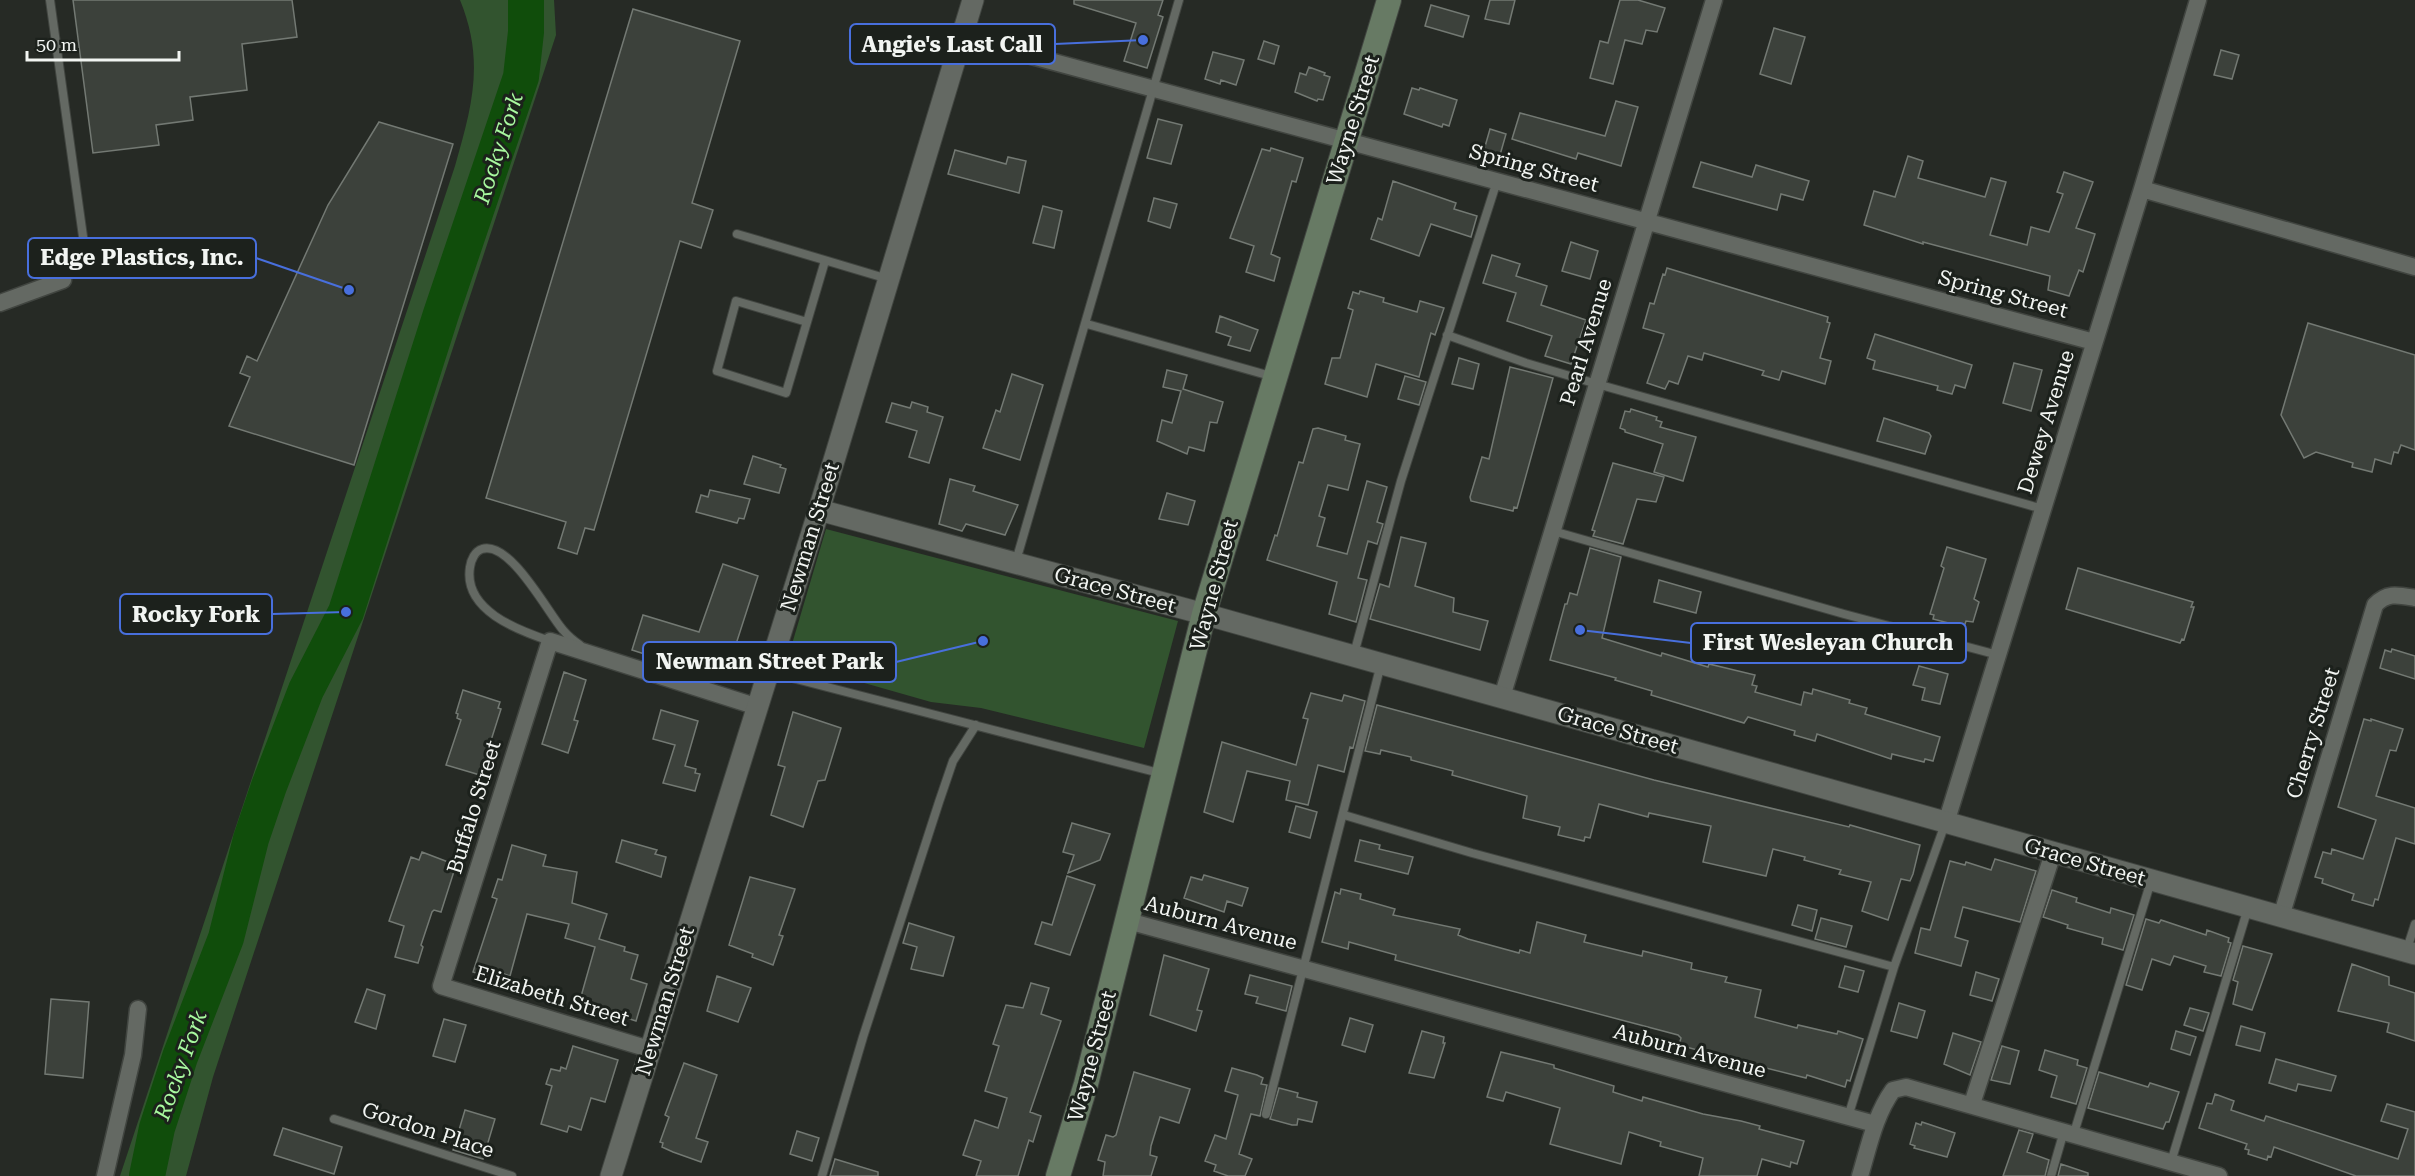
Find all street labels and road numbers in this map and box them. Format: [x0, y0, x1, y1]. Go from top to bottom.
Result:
street label: Wayne Street [1322, 52, 1384, 188]
street label: Spring Street [1467, 139, 1602, 197]
street label: Spring Street [1936, 265, 2071, 323]
street label: Pearl Avenue [1555, 276, 1617, 408]
street label: Dewey Avenue [2013, 347, 2079, 497]
street label: Newman Street [776, 459, 844, 615]
street label: Wayne Street [1185, 517, 1243, 653]
street label: Grace Street [1052, 562, 1179, 618]
street label: Cherry Street [2282, 664, 2344, 801]
street label: Grace Street [1555, 701, 1681, 759]
street label: Buffalo Street [442, 737, 506, 877]
street label: Grace Street [2022, 833, 2148, 891]
street label: Auburn Avenue [1142, 891, 1300, 955]
street label: Newman Street [631, 923, 699, 1079]
street label: Elizabeth Street [472, 961, 632, 1031]
street label: Wayne Street [1063, 988, 1121, 1124]
street label: Auburn Avenue [1611, 1019, 1769, 1083]
street label: Gordon Place [359, 1097, 497, 1163]

